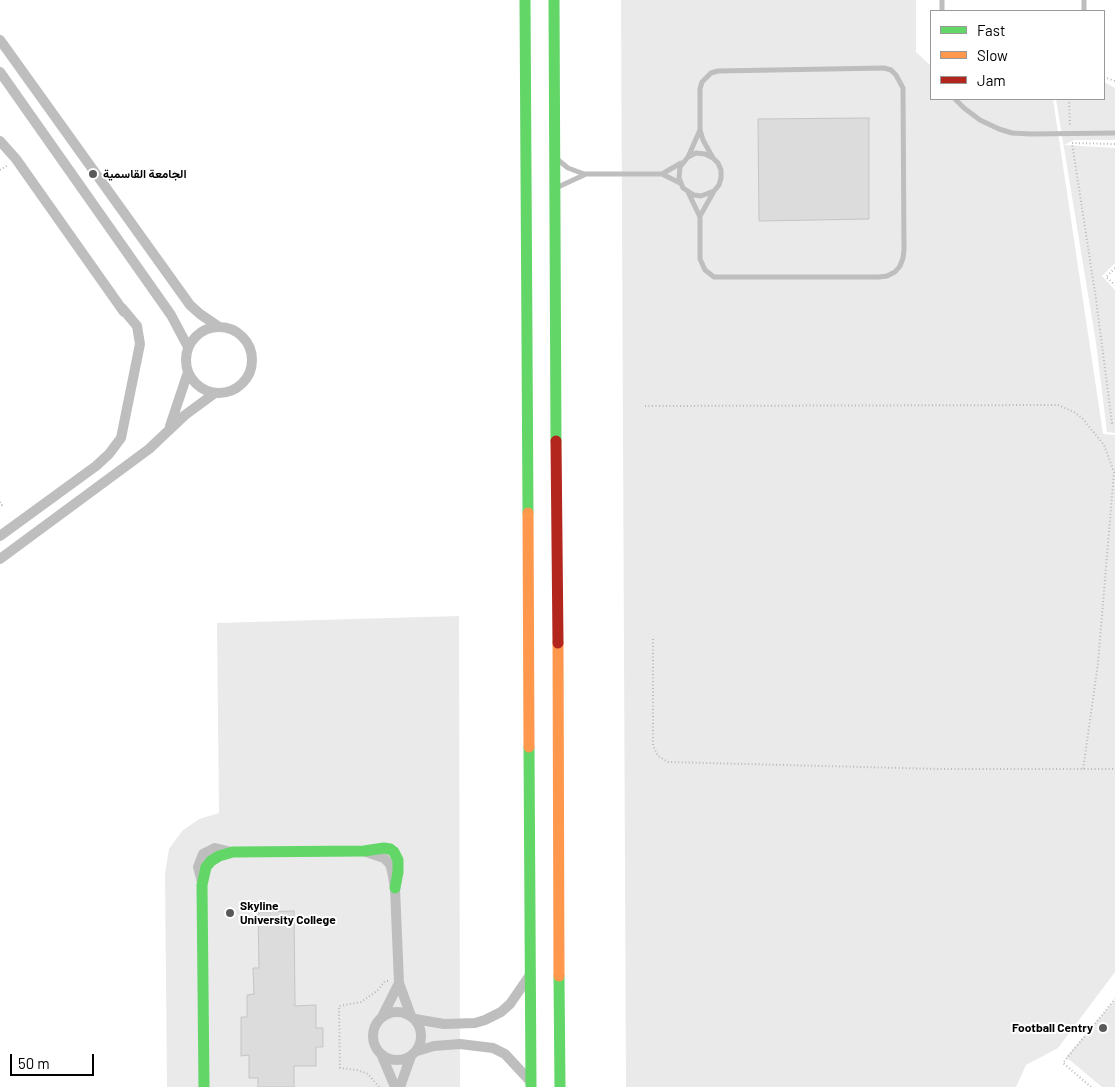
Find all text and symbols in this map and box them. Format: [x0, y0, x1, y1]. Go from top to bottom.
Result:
legend [930, 10, 1105, 100]
text: Fast [977, 21, 1005, 39]
text: Slow [977, 46, 1008, 64]
text: Jam [977, 71, 1006, 89]
place label: الجامعة القاسمية [103, 167, 187, 181]
marker: الجامعة القاسمية [87, 168, 99, 180]
place label: Skyline University College [240, 899, 336, 927]
marker: Skyline University College [224, 907, 236, 919]
place label: Football Centry [1012, 1021, 1093, 1035]
marker: Football Centry [1097, 1022, 1109, 1034]
scale bar [12, 1044, 96, 1076]
text: 50 m [18, 1054, 50, 1072]

